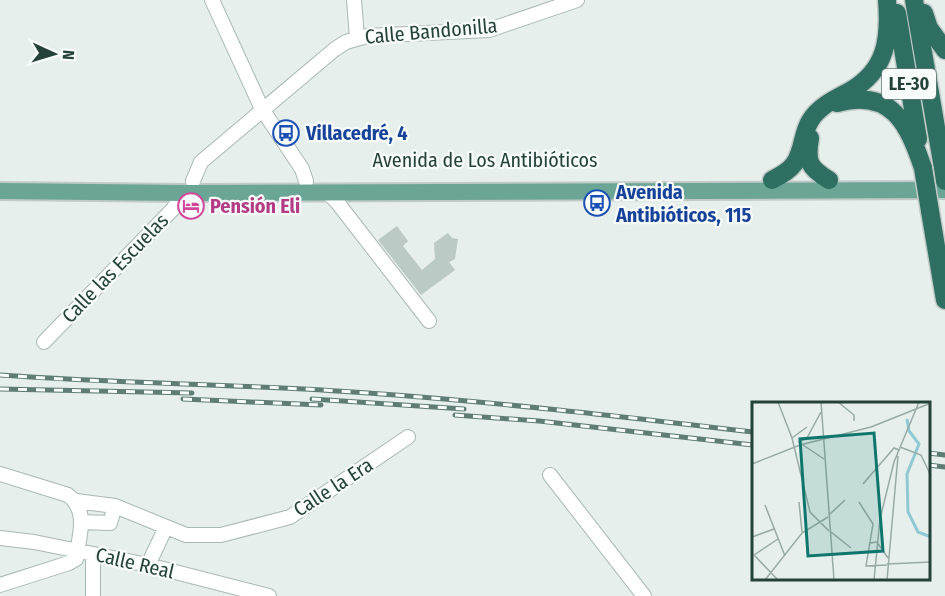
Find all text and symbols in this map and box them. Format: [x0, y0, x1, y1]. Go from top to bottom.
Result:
street label: Calle Bandonilla [364, 13, 498, 49]
north arrow [24, 24, 84, 84]
text: N [59, 50, 78, 60]
road number: LE-30 [882, 69, 936, 99]
bus stop icon: Villacedré, 4 [271, 118, 301, 148]
place label: Villacedré, 4 [305, 121, 407, 145]
street label: Avenida de Los Antibióticos [372, 148, 598, 172]
place label: Avenida Antibióticos, 115 [615, 180, 751, 227]
bus stop icon: Avenida Antibióticos, 115 [582, 188, 612, 218]
hotel icon: Pensión Eli [176, 191, 206, 221]
place label: Pensión Eli [210, 194, 300, 218]
street label: Calle las Escuelas [57, 208, 173, 328]
inset map [752, 402, 930, 581]
street label: Calle la Era [289, 453, 377, 521]
street label: Calle Real [93, 542, 177, 584]

